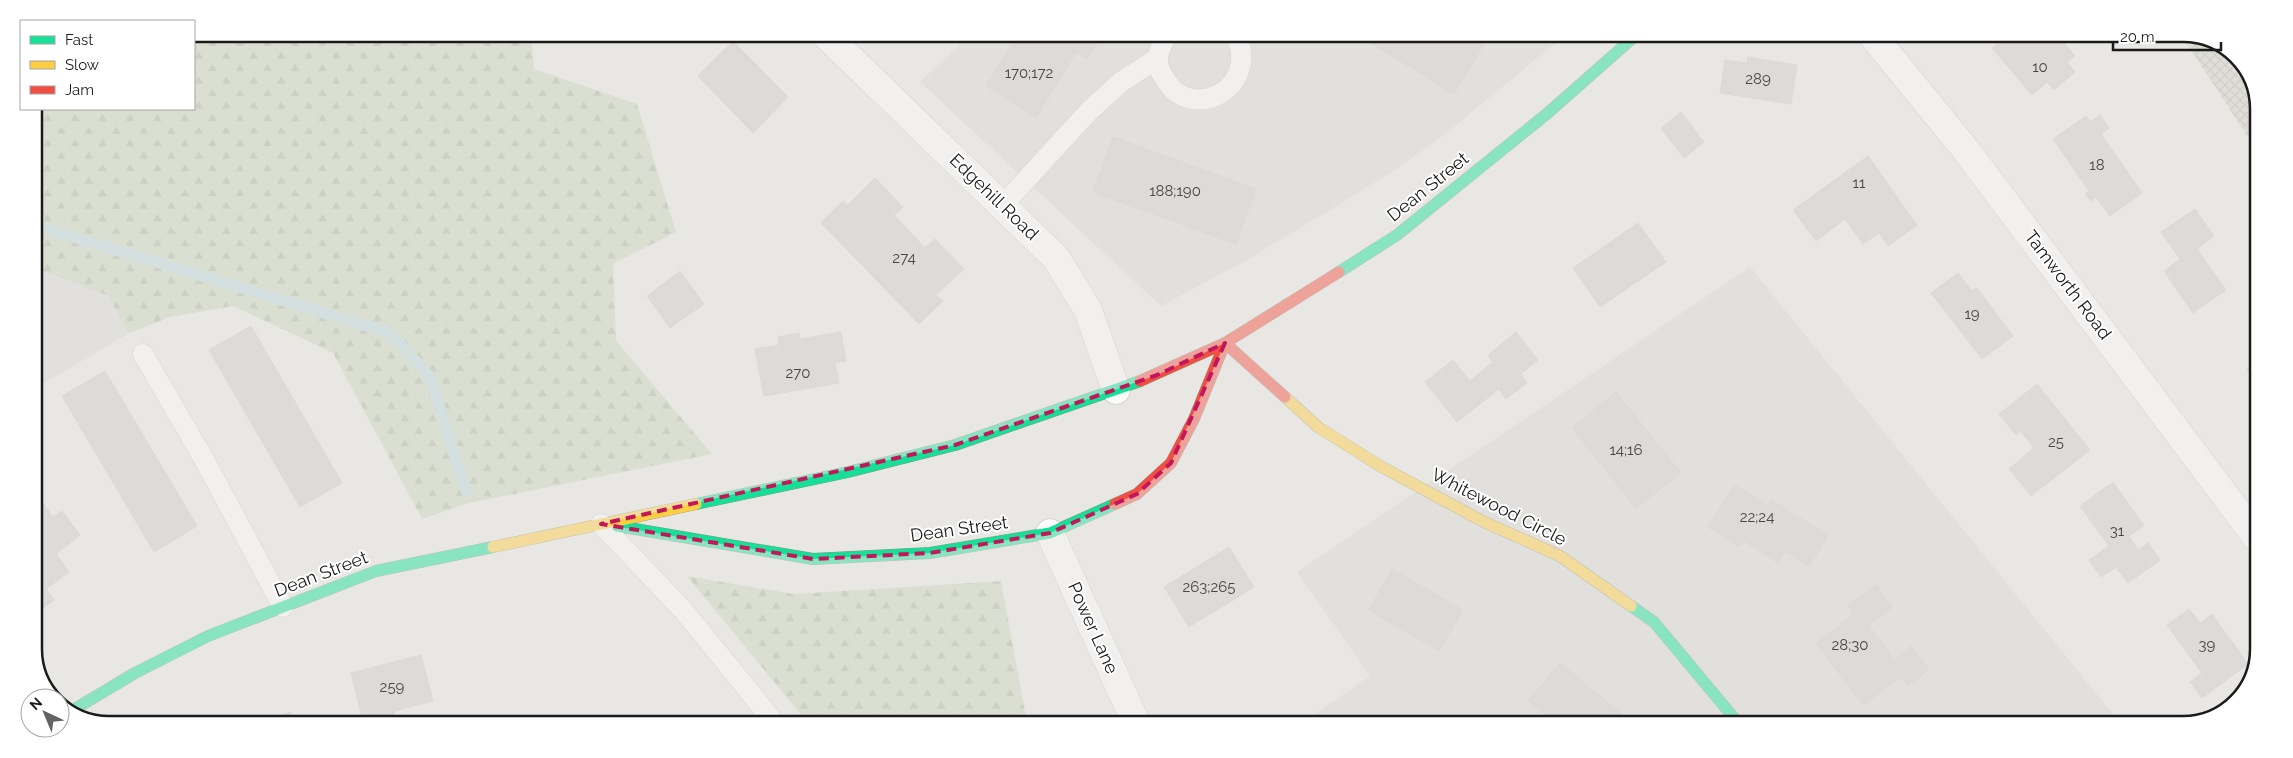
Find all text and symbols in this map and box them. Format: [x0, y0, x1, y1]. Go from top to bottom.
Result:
legend [20, 20, 195, 110]
scale bar [2113, 20, 2220, 52]
text: 20 m [2120, 28, 2155, 46]
text: Fast [65, 31, 93, 49]
text: Slow [65, 56, 99, 74]
house number: 10 [2032, 58, 2048, 76]
house number: 170;172 [1005, 64, 1054, 82]
house number: 289 [1745, 70, 1771, 88]
text: Jam [65, 81, 94, 99]
street label: Dean Street [1383, 148, 1472, 226]
street label: Edgehill Road [946, 149, 1043, 244]
house number: 18 [2089, 156, 2105, 174]
house number: 11 [1853, 174, 1866, 192]
house number: 188;190 [1149, 182, 1201, 200]
street label: Tamworth Road [2021, 226, 2116, 343]
house number: 274 [892, 249, 916, 267]
house number: 19 [1964, 305, 1980, 323]
house number: 270 [786, 364, 810, 382]
house number: 25 [2048, 433, 2064, 451]
house number: 14;16 [1609, 441, 1643, 459]
street label: Whitewood Circle [1428, 463, 1571, 550]
house number: 22;24 [1740, 508, 1774, 526]
street label: Dean Street [909, 511, 1009, 546]
house number: 31 [2110, 522, 2125, 540]
street label: Dean Street [271, 546, 370, 601]
house number: 263;265 [1183, 578, 1235, 596]
street label: Power Lane [1064, 579, 1123, 677]
house number: 28;30 [1832, 636, 1868, 654]
house number: 39 [2199, 636, 2216, 654]
house number: 259 [380, 678, 405, 696]
north arrow [20, 688, 70, 738]
text: N [27, 694, 45, 713]

